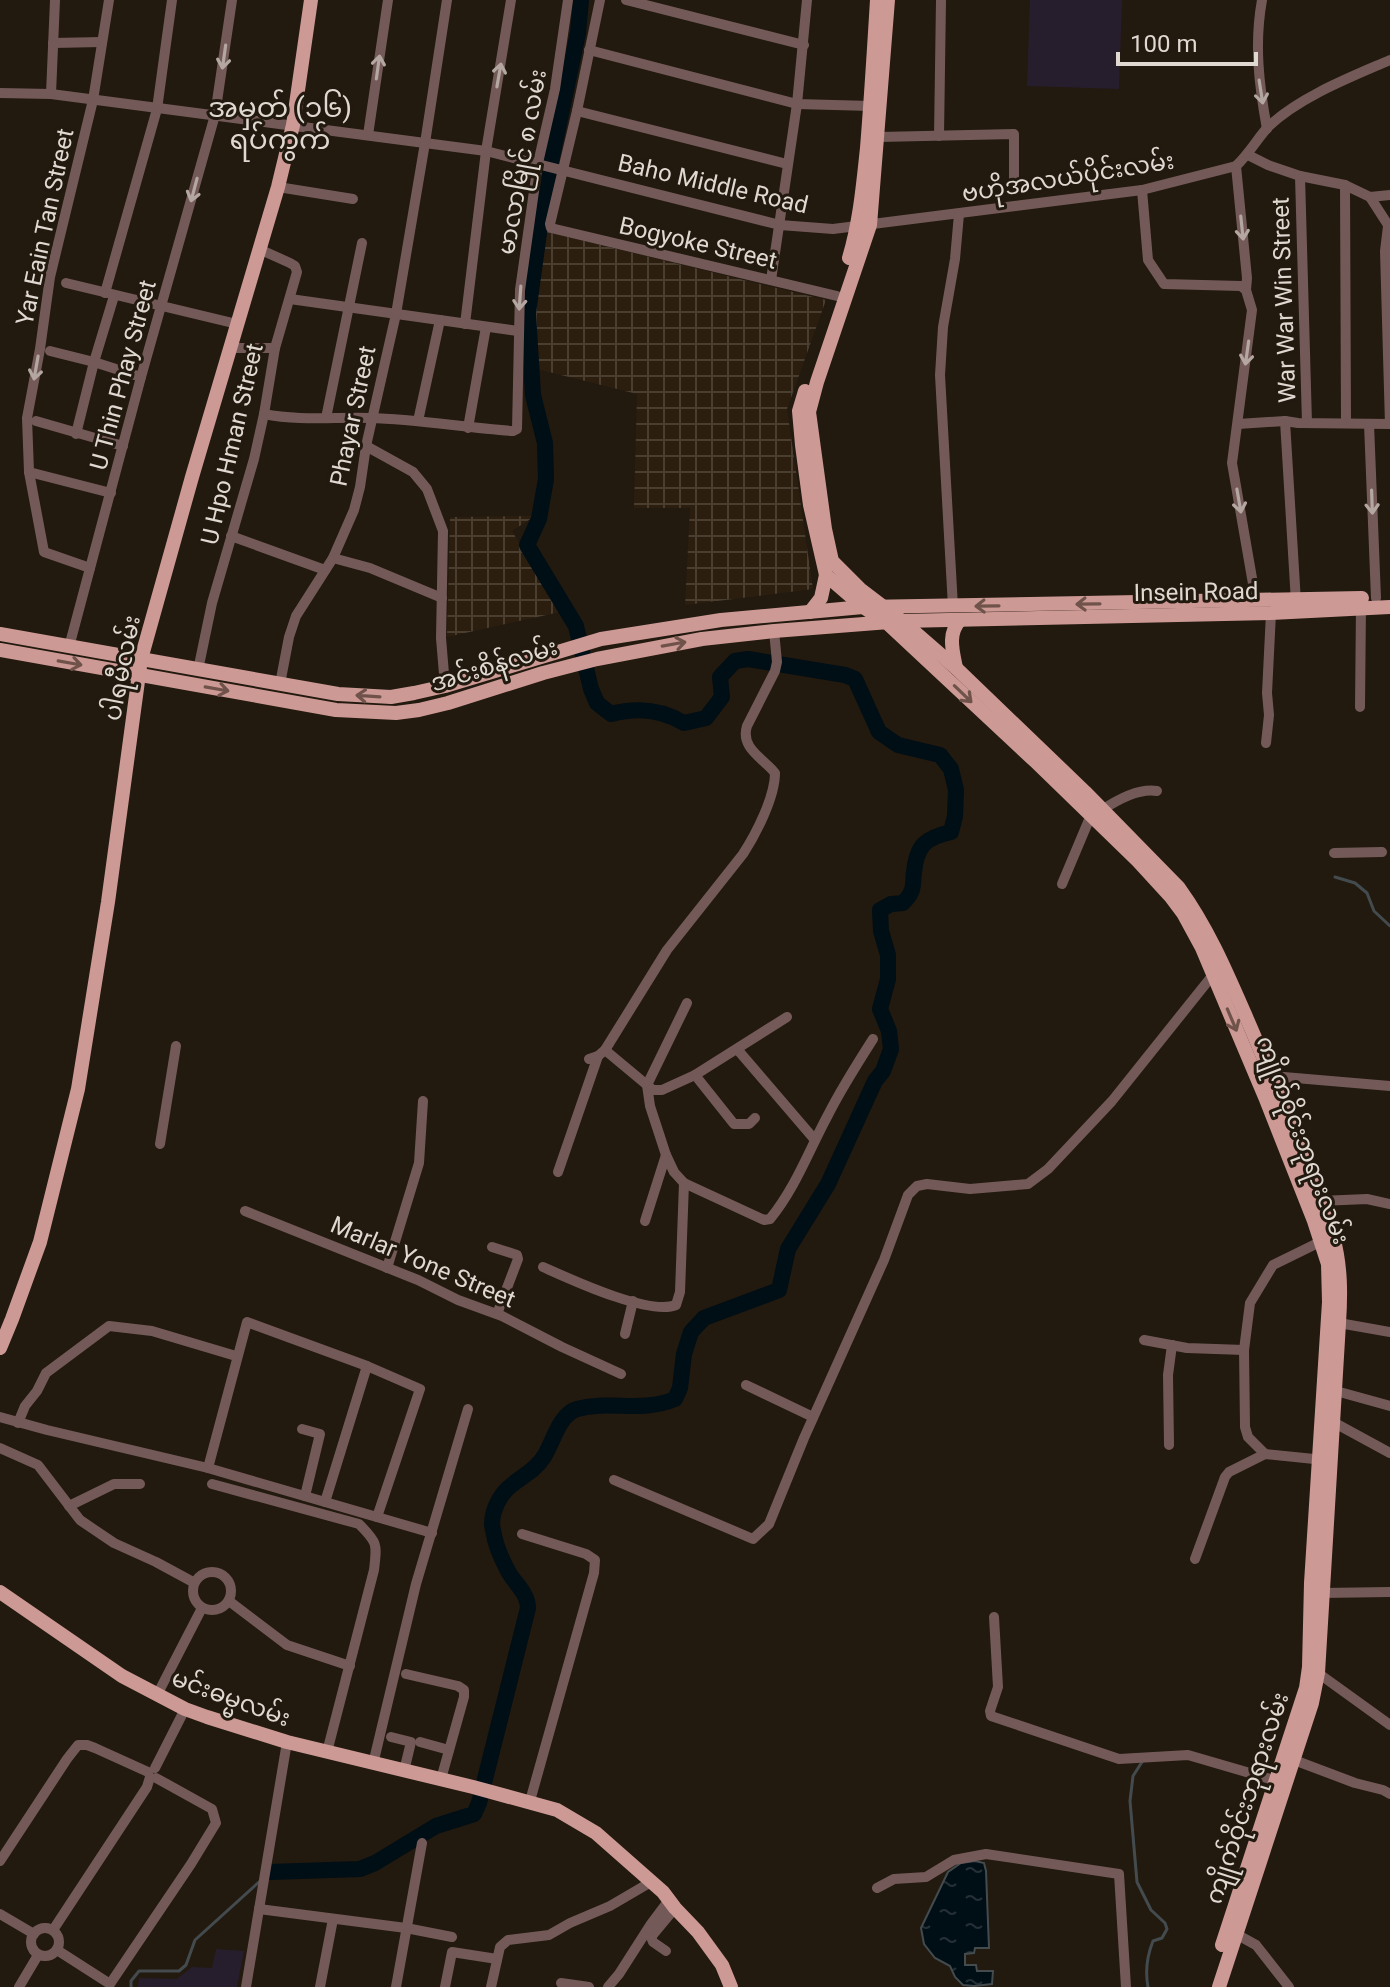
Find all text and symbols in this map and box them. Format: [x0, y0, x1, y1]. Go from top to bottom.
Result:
scale bar [1118, 16, 1256, 66]
text: 100 m [1130, 30, 1197, 58]
one-way arrow [216, 44, 231, 70]
one-way arrow [371, 55, 386, 80]
one-way arrow [492, 63, 507, 89]
street label: မာလာမြိုင် ၈ လမ်း [490, 67, 557, 258]
one-way arrow [1254, 79, 1269, 104]
district label: အမှတ် (၁၆) ရပ်ကွက် [208, 89, 352, 162]
street label: Yar Eain Tan Street [10, 126, 80, 328]
street label: ဗဟိုအလယ်ပိုင်းလမ်း [960, 144, 1177, 213]
street label: Baho Middle Road [615, 149, 811, 219]
one-way arrow [186, 176, 201, 202]
street label: War War Win Street [1266, 197, 1302, 403]
street label: Bogyoke Street [616, 211, 780, 275]
one-way arrow [1235, 214, 1250, 241]
street label: U Thin Phay Street [84, 277, 162, 473]
one-way arrow [512, 284, 527, 311]
one-way arrow [1239, 339, 1254, 366]
street label: U Hpo Hman Street [195, 341, 269, 547]
street label: Phayar Street [324, 343, 382, 489]
one-way arrow [28, 354, 43, 380]
one-way arrow [1232, 488, 1247, 513]
one-way arrow [1364, 488, 1379, 515]
street label: Insein Road [1133, 577, 1259, 607]
one-way arrow [1075, 596, 1102, 612]
one-way arrow [974, 598, 1001, 614]
street label: ပါရမီလမ်း [96, 612, 151, 724]
street label: အင်းစိန်လမ်း [427, 631, 562, 702]
one-way arrow [660, 636, 686, 651]
one-way arrow [57, 656, 82, 671]
one-way arrow [204, 682, 229, 697]
one-way arrow [953, 684, 972, 703]
one-way arrow [355, 688, 382, 703]
one-way arrow [1226, 1007, 1241, 1032]
street label: ကျိုက်ဝိုင်းဘုရားလမ်း [1246, 1031, 1357, 1250]
street label: Marlar Yone Street [327, 1210, 520, 1314]
street label: မင်းဓမ္မလမ်း [166, 1662, 295, 1738]
street label: ကျိုက်ဝိုင်းဘုရားလမ်း [1198, 1688, 1299, 1909]

